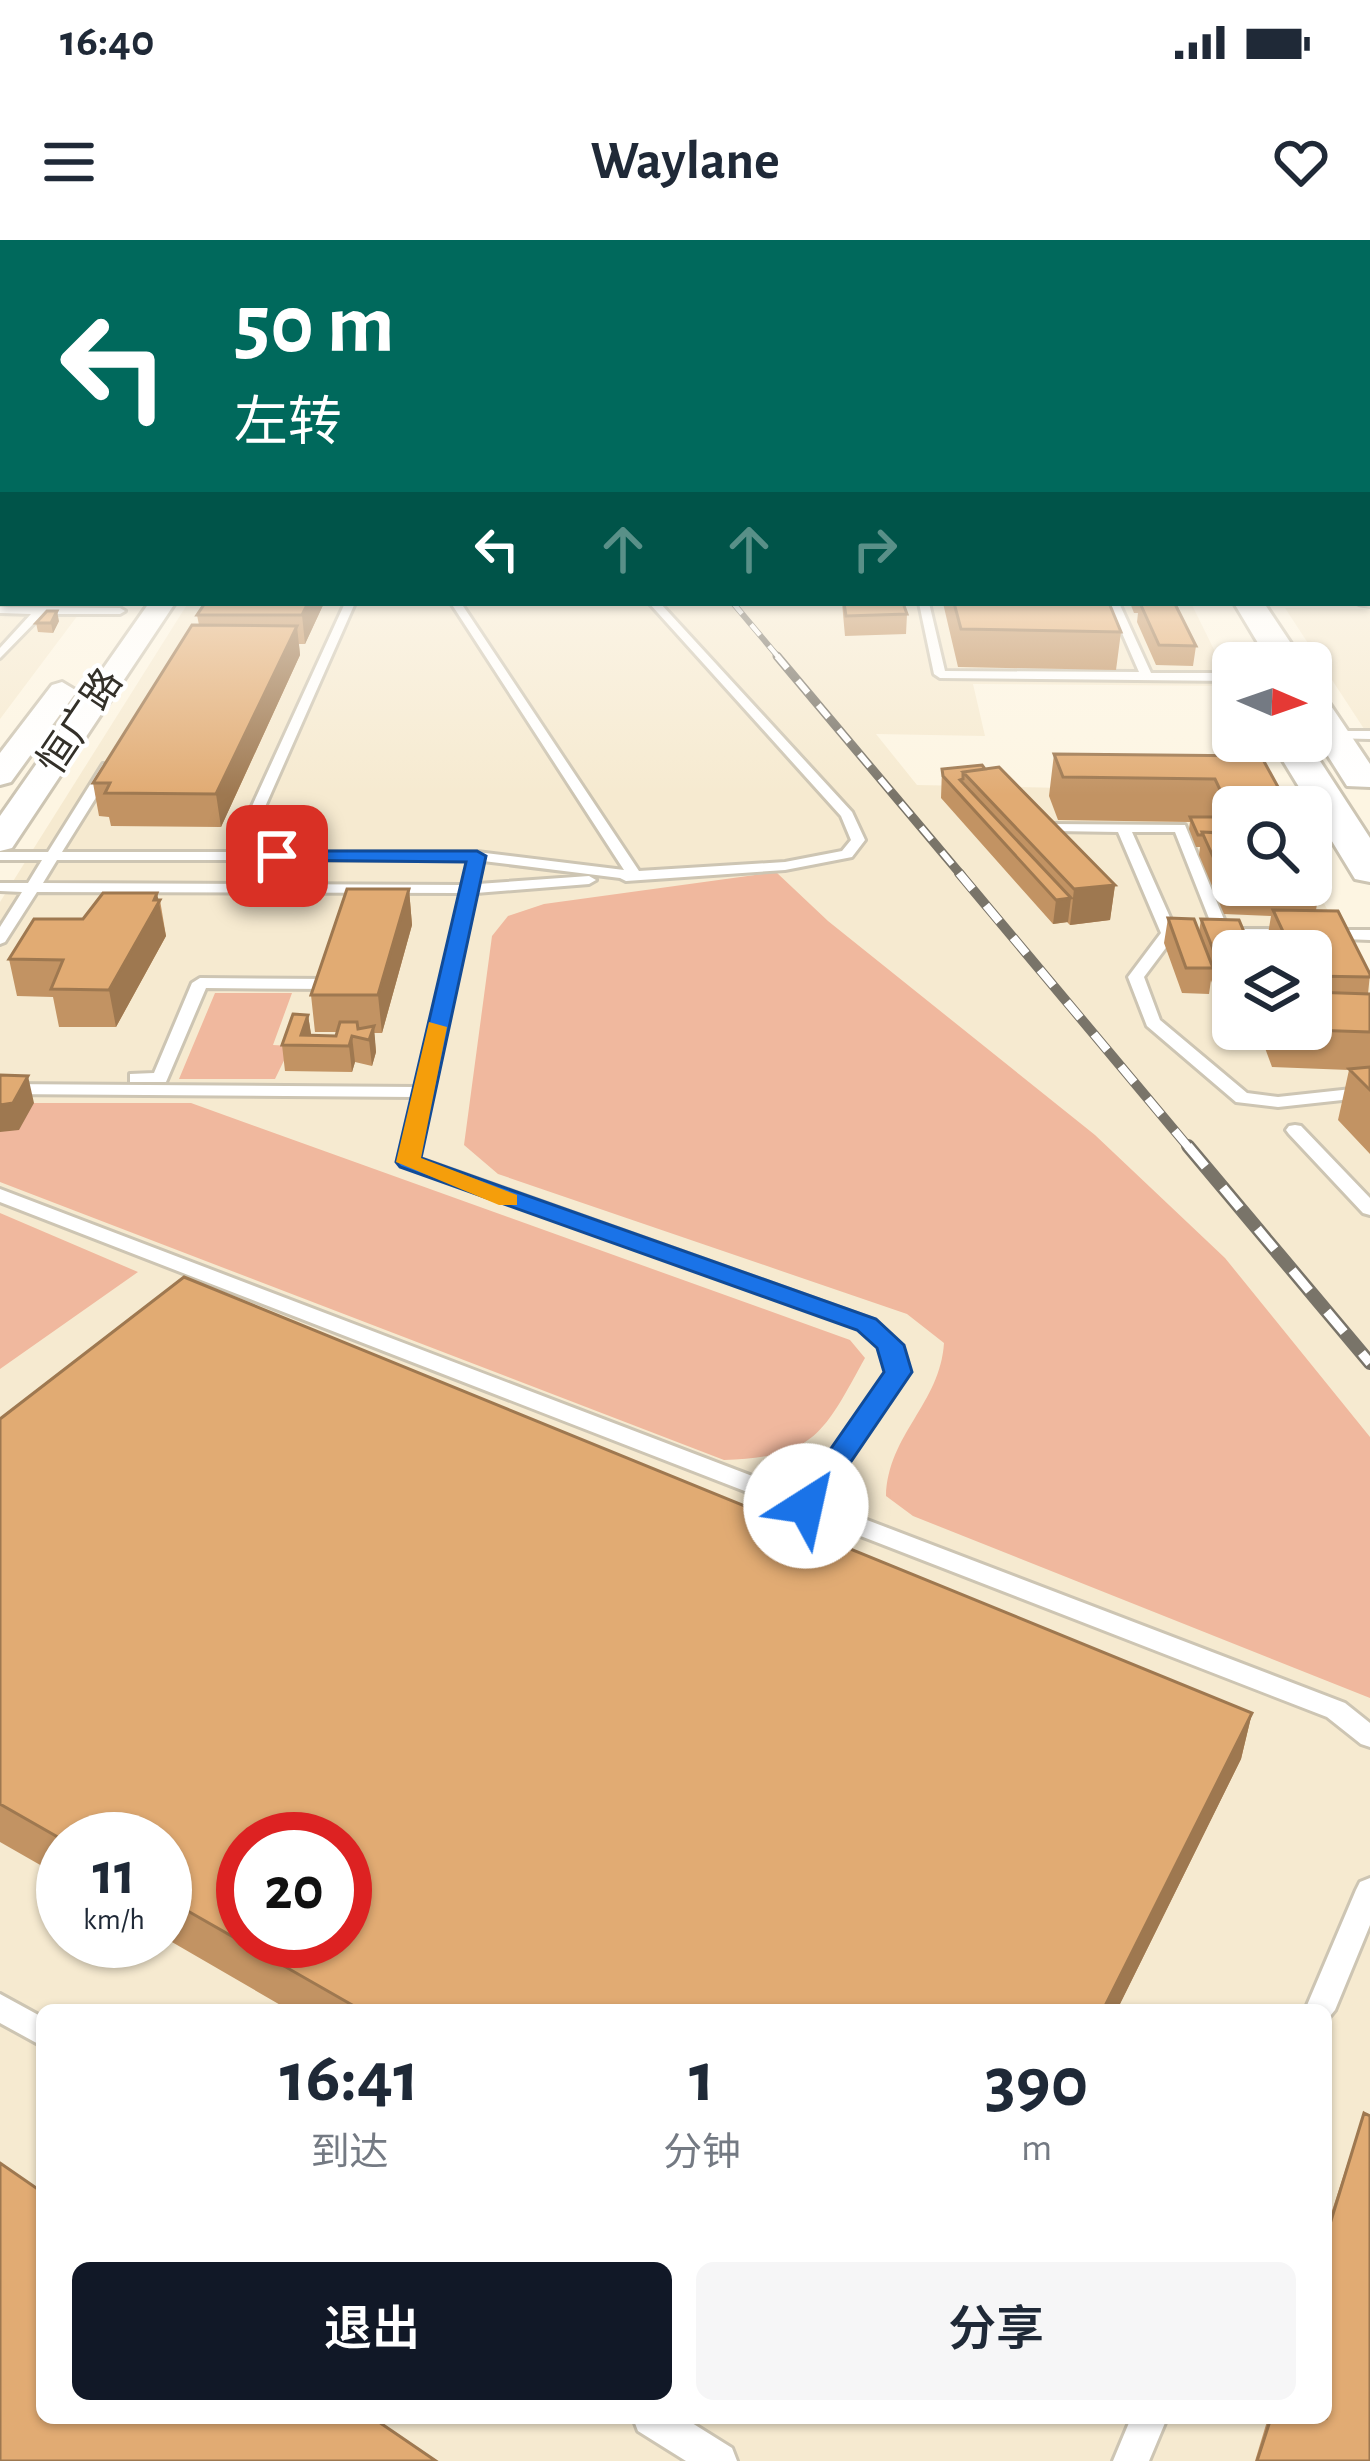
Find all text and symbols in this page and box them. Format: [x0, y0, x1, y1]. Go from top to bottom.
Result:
text: 16:40 [60, 19, 154, 64]
icon: menu [36, 129, 102, 195]
icon: heart [1268, 129, 1334, 195]
text: Waylane [590, 135, 780, 189]
text: 50 m [234, 284, 395, 368]
icon: left [36, 288, 192, 444]
text: 左转 [234, 397, 342, 451]
icon: left [464, 516, 530, 582]
icon: ahead [590, 516, 656, 582]
icon: ahead [716, 516, 782, 582]
icon: right [842, 516, 908, 582]
north arrow [1212, 642, 1332, 762]
map controls [1212, 642, 1332, 1050]
street label: 恒广路 [30, 661, 130, 781]
button: search [1212, 786, 1332, 906]
pin [226, 805, 328, 907]
icon: arrive [244, 823, 310, 889]
button: layers [1212, 930, 1332, 1050]
position arrow [743, 1443, 869, 1569]
speed limit sign: 20 [216, 1812, 372, 1968]
text: 11 [92, 1845, 136, 1905]
text: km/h [83, 1905, 145, 1935]
text: 16:41 [280, 2042, 419, 2114]
text: 1 [689, 2042, 715, 2114]
text: 390 [985, 2047, 1088, 2119]
text: m [1021, 2129, 1052, 2168]
text: 到达 [310, 2134, 389, 2173]
text: 分钟 [663, 2134, 741, 2173]
button: 退出 [72, 2262, 672, 2400]
button: 分享 [696, 2262, 1296, 2400]

